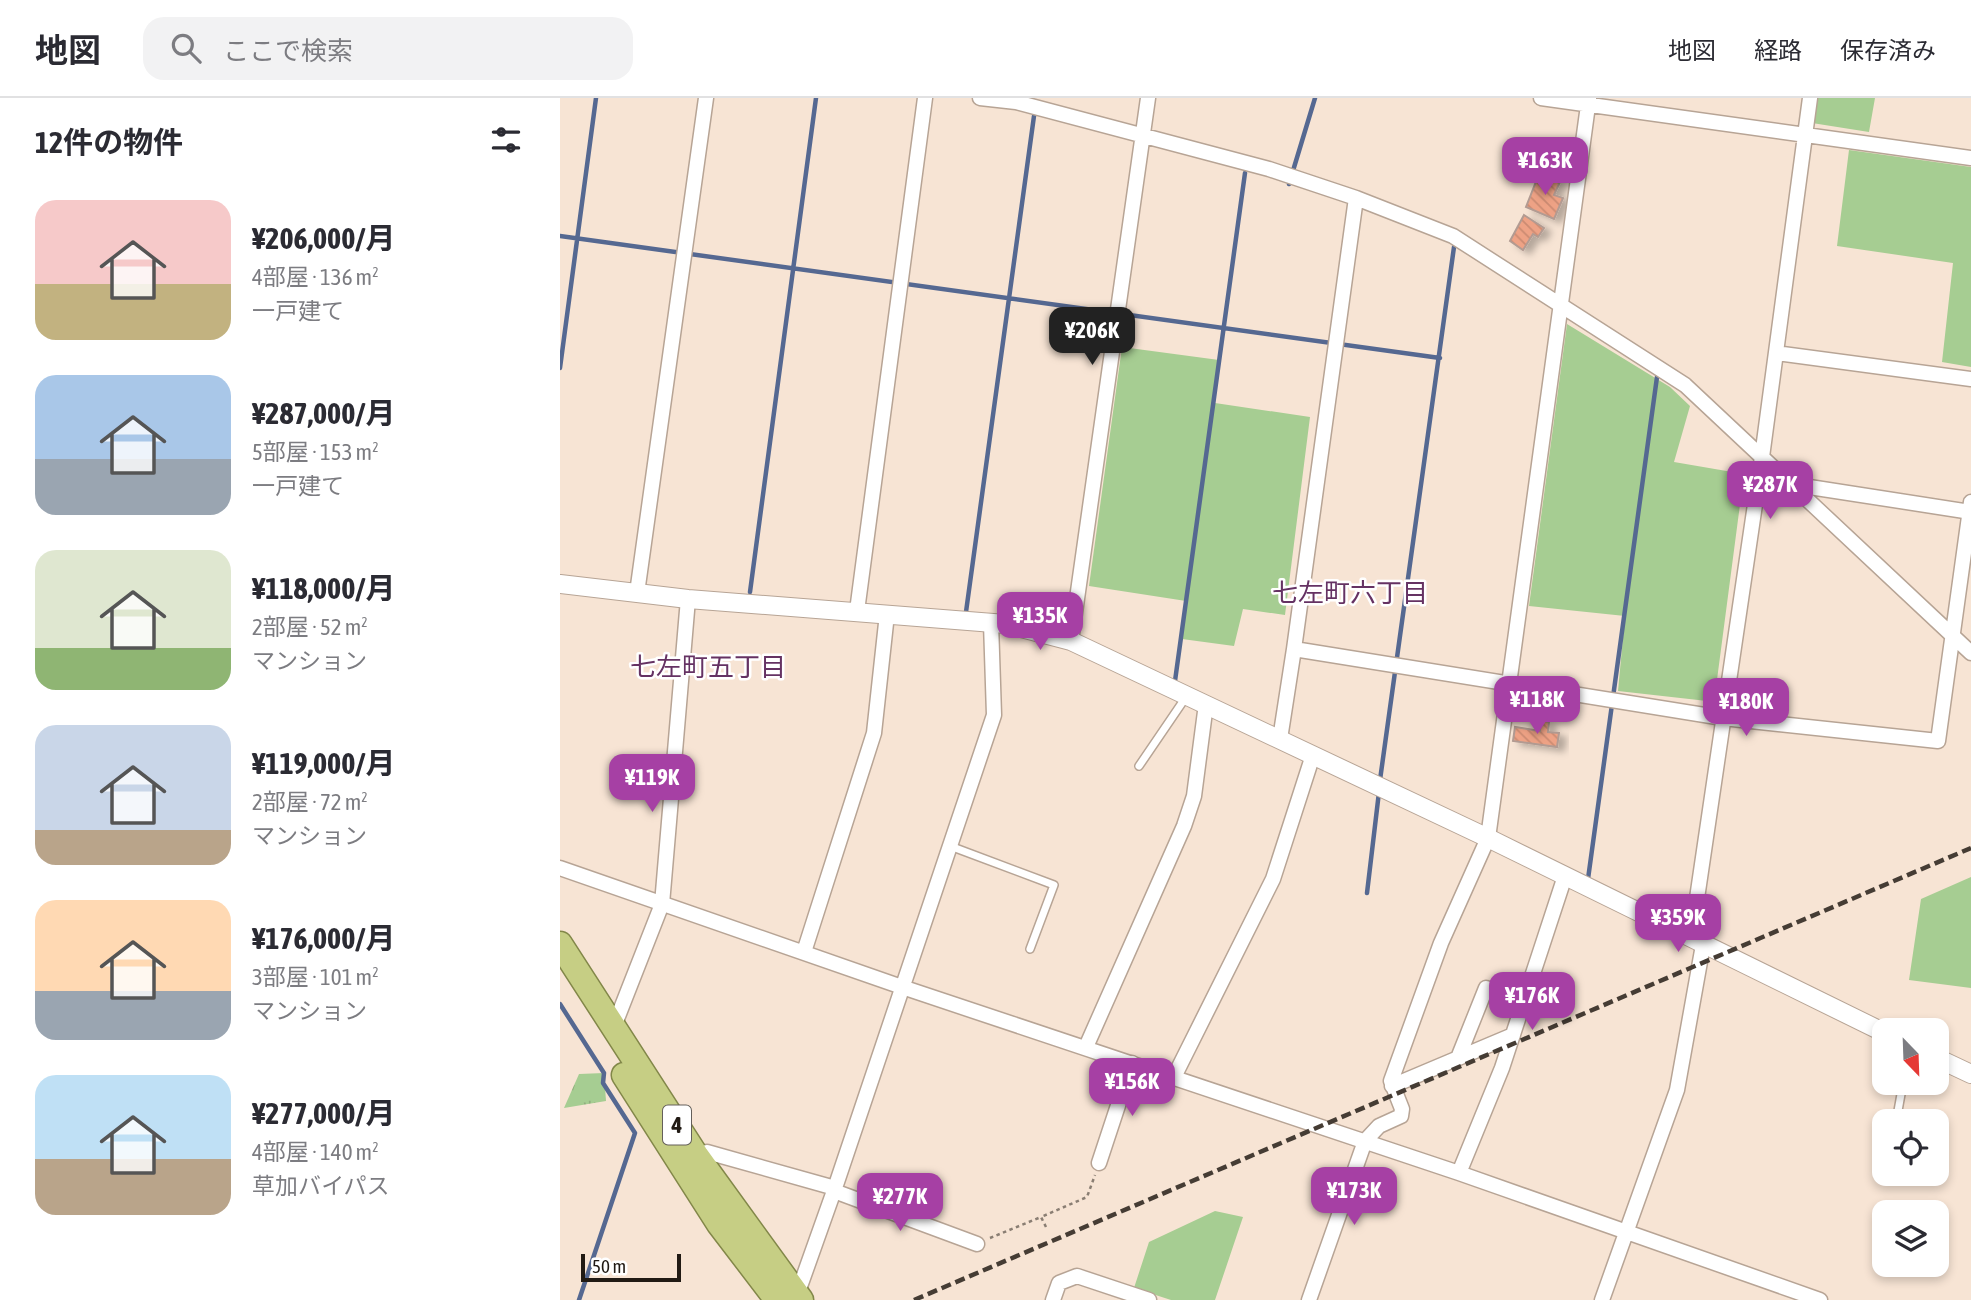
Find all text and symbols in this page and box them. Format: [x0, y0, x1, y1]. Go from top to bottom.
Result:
search box [143, 17, 633, 80]
icon: search [167, 29, 205, 67]
text: 地図 [35, 31, 101, 69]
text: ここで検索 [223, 36, 353, 66]
text: 地図 [1668, 37, 1716, 64]
text: 経路 [1754, 37, 1802, 64]
text: 保存済み [1840, 37, 1936, 64]
icon: filters [487, 121, 525, 159]
text: 12件の物件 [35, 125, 183, 159]
pin: ¥163K [1496, 138, 1594, 197]
text: ¥163K [1518, 147, 1572, 173]
text: ¥206,000/月 [252, 221, 395, 255]
icon: home [91, 228, 175, 312]
text: 4部屋 · 136 m² [252, 264, 379, 290]
text: 一戸建て [252, 298, 344, 324]
pin: ¥206K [1043, 308, 1141, 367]
text: ¥206K [1065, 317, 1119, 343]
text: ¥287,000/月 [252, 396, 395, 430]
icon: home [91, 403, 175, 487]
text: 5部屋 · 153 m² [252, 439, 379, 465]
pin: ¥287K [1721, 462, 1819, 521]
text: ¥287K [1743, 471, 1797, 497]
text: 一戸建て [252, 473, 344, 499]
text: ¥118,000/月 [252, 571, 395, 605]
icon: home [91, 578, 175, 662]
district label: 七左町六丁目 [1272, 578, 1428, 608]
pin: ¥135K [991, 592, 1089, 652]
text: ¥135K [1013, 602, 1067, 628]
text: 2部屋 · 52 m² [252, 614, 368, 640]
text: マンション [252, 648, 367, 674]
district label: 七左町五丁目 [630, 652, 786, 682]
pin: ¥118K [1488, 676, 1586, 736]
pin: ¥180K [1697, 678, 1795, 738]
text: ¥118K [1510, 686, 1564, 712]
text: ¥180K [1719, 688, 1773, 714]
text: ¥119,000/月 [252, 746, 395, 780]
icon: home [91, 753, 175, 837]
pin: ¥119K [603, 754, 701, 814]
text: ¥119K [625, 764, 679, 790]
text: 2部屋 · 72 m² [252, 789, 368, 815]
text: マンション [252, 823, 367, 849]
pin: ¥359K [1629, 894, 1727, 954]
text: ¥359K [1651, 904, 1705, 930]
text: ¥176,000/月 [252, 921, 395, 955]
icon: home [91, 928, 175, 1012]
text: 3部屋 · 101 m² [252, 964, 379, 990]
pin: ¥176K [1483, 972, 1581, 1032]
text: ¥176K [1505, 982, 1559, 1008]
text: マンション [252, 998, 367, 1024]
north arrow [1872, 1018, 1950, 1096]
map controls [1872, 1018, 1949, 1277]
pin: ¥156K [1083, 1058, 1181, 1118]
text: ¥156K [1105, 1068, 1159, 1094]
text: ¥277,000/月 [252, 1096, 395, 1130]
icon: home [91, 1103, 175, 1187]
road number: 4 [663, 1106, 691, 1144]
button: locate [1872, 1109, 1949, 1186]
text: 4部屋 · 140 m² [252, 1139, 379, 1165]
pin: ¥173K [1305, 1168, 1403, 1227]
text: 草加バイパス [252, 1173, 390, 1199]
pin: ¥277K [851, 1174, 949, 1233]
text: ¥173K [1327, 1177, 1381, 1203]
text: ¥277K [873, 1183, 927, 1209]
button: layers [1872, 1200, 1949, 1277]
scale bar [581, 1251, 681, 1283]
text: 50 m [592, 1255, 626, 1277]

